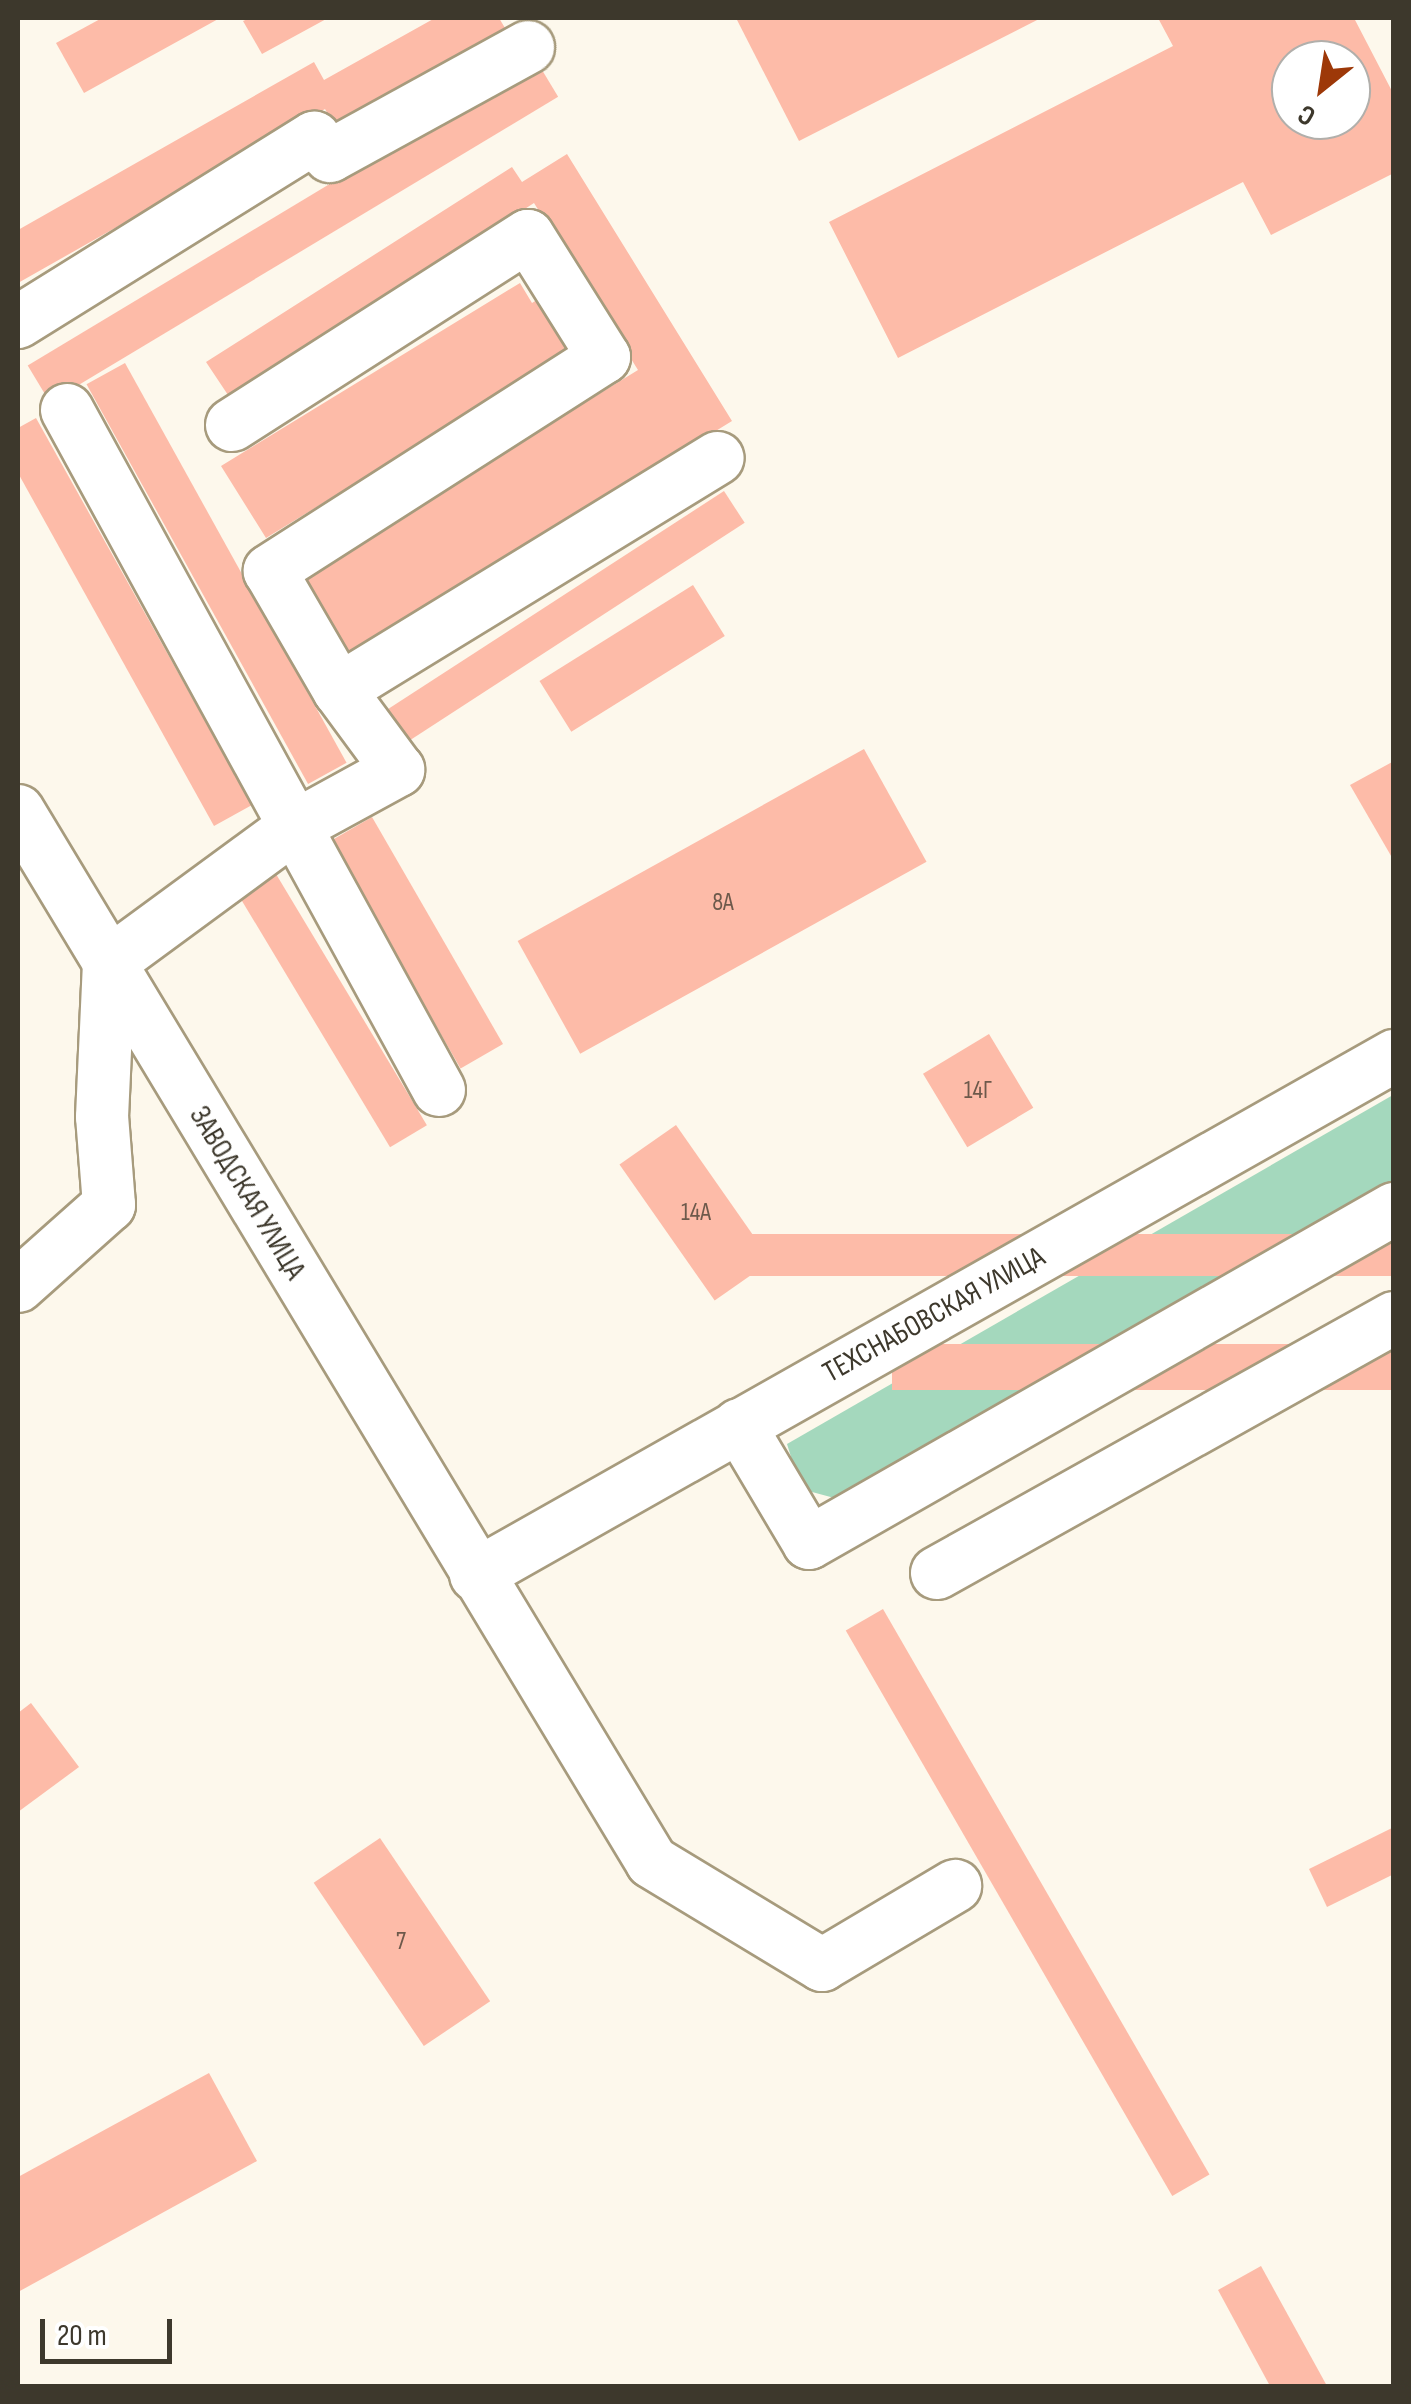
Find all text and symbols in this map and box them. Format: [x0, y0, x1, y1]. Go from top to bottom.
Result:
north arrow [1271, 40, 1371, 140]
text: С [1292, 97, 1321, 133]
house number: 8А [712, 888, 734, 918]
house number: 14Г [964, 1076, 992, 1106]
street label: ЗАВОДСКАЯ УЛИЦА [181, 1100, 313, 1286]
house number: 14А [681, 1198, 711, 1228]
street label: ТЕХСНАБОВСКАЯ УЛИЦА [817, 1239, 1051, 1391]
house number: 7 [396, 1927, 406, 1957]
scale bar [45, 2299, 178, 2361]
text: 20 m [57, 2318, 107, 2354]

